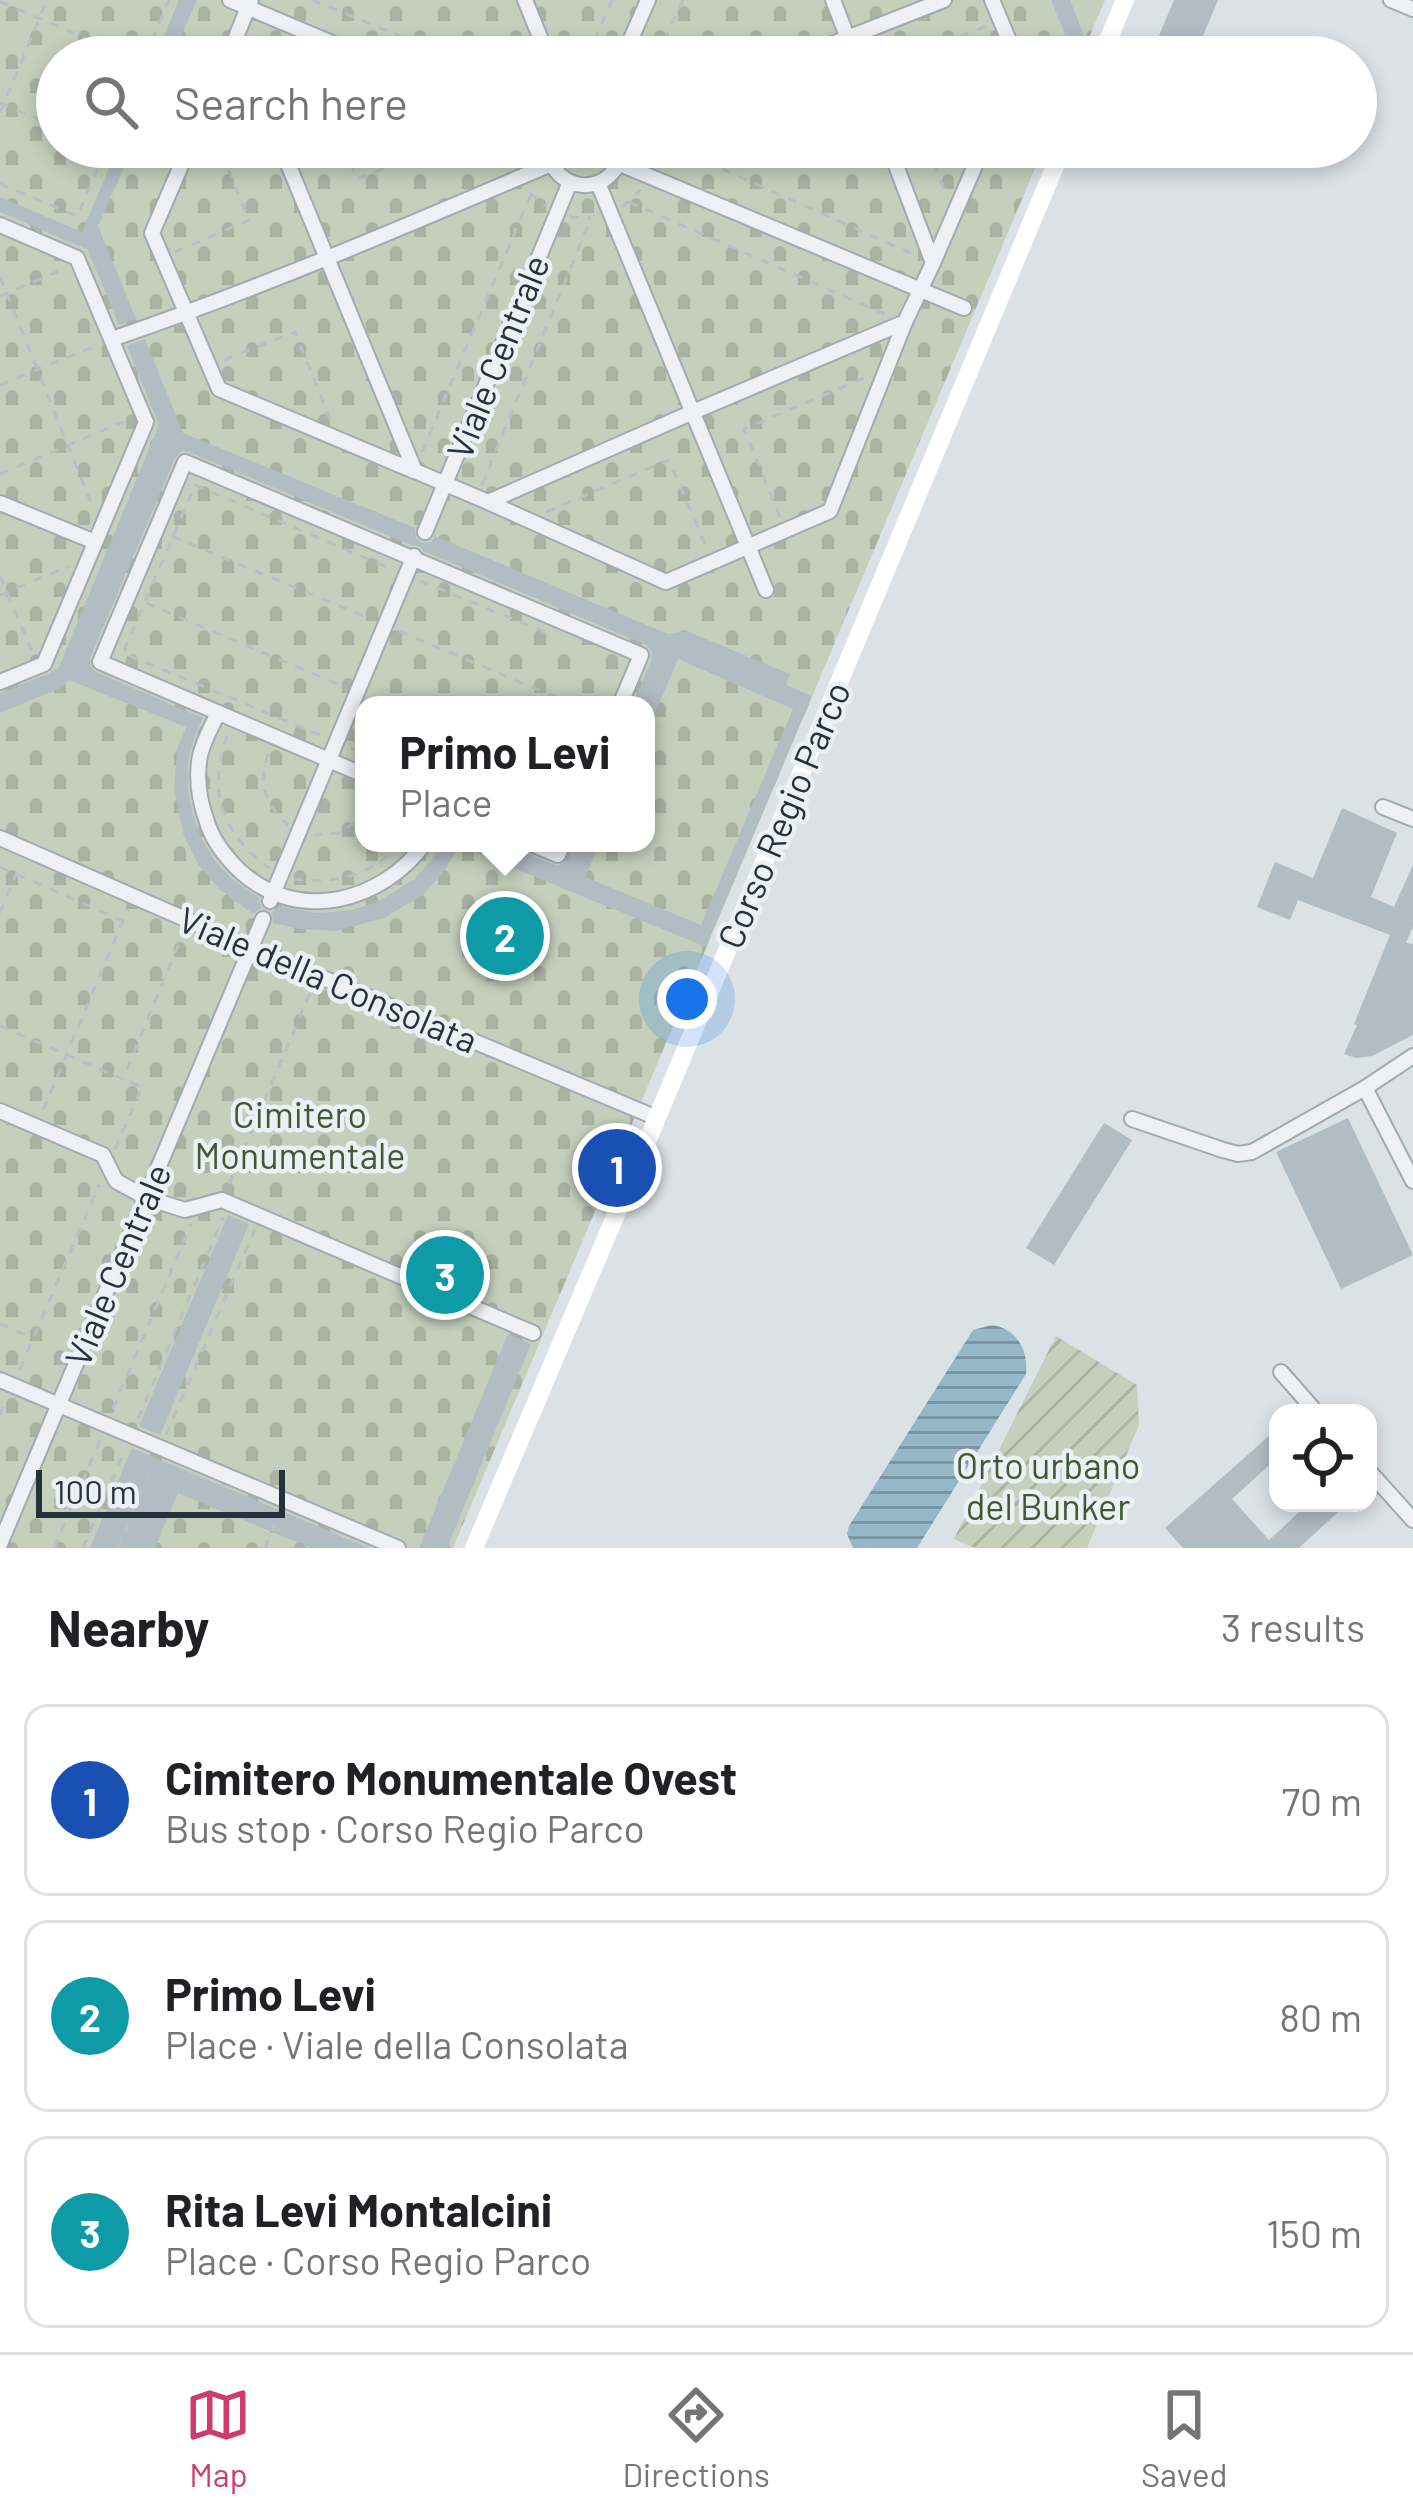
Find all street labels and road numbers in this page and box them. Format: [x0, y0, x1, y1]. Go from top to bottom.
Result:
street label: Viale Centrale [436, 248, 557, 465]
street label: Corso Regio Parco [707, 675, 858, 954]
street label: Viale della Consolata [173, 896, 484, 1061]
street label: Viale Centrale [55, 1157, 179, 1372]

